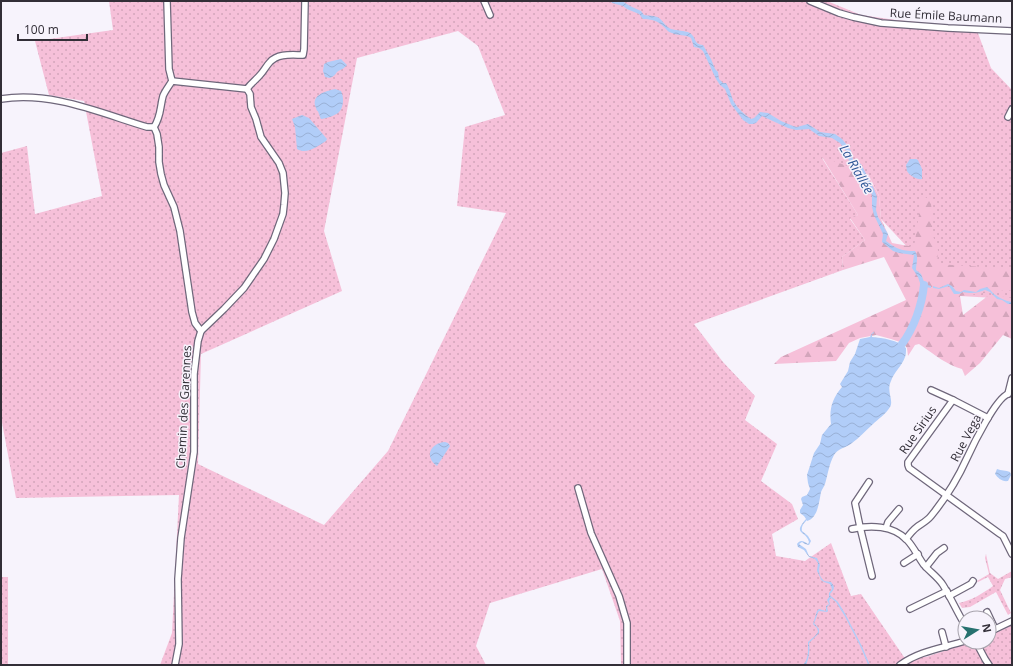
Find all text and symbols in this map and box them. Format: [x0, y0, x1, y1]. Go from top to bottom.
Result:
street label: Rue Émile Baumann [889, 4, 1003, 27]
scale bar [18, 16, 87, 42]
text: 100 m [24, 21, 59, 38]
water label: La Riallée [836, 141, 879, 198]
street label: Chemin des Garennes [172, 345, 195, 469]
street label: Rue Sirius [895, 402, 941, 457]
street label: Rue Vega [946, 411, 985, 465]
north arrow [957, 610, 997, 650]
text: N [979, 622, 996, 634]

